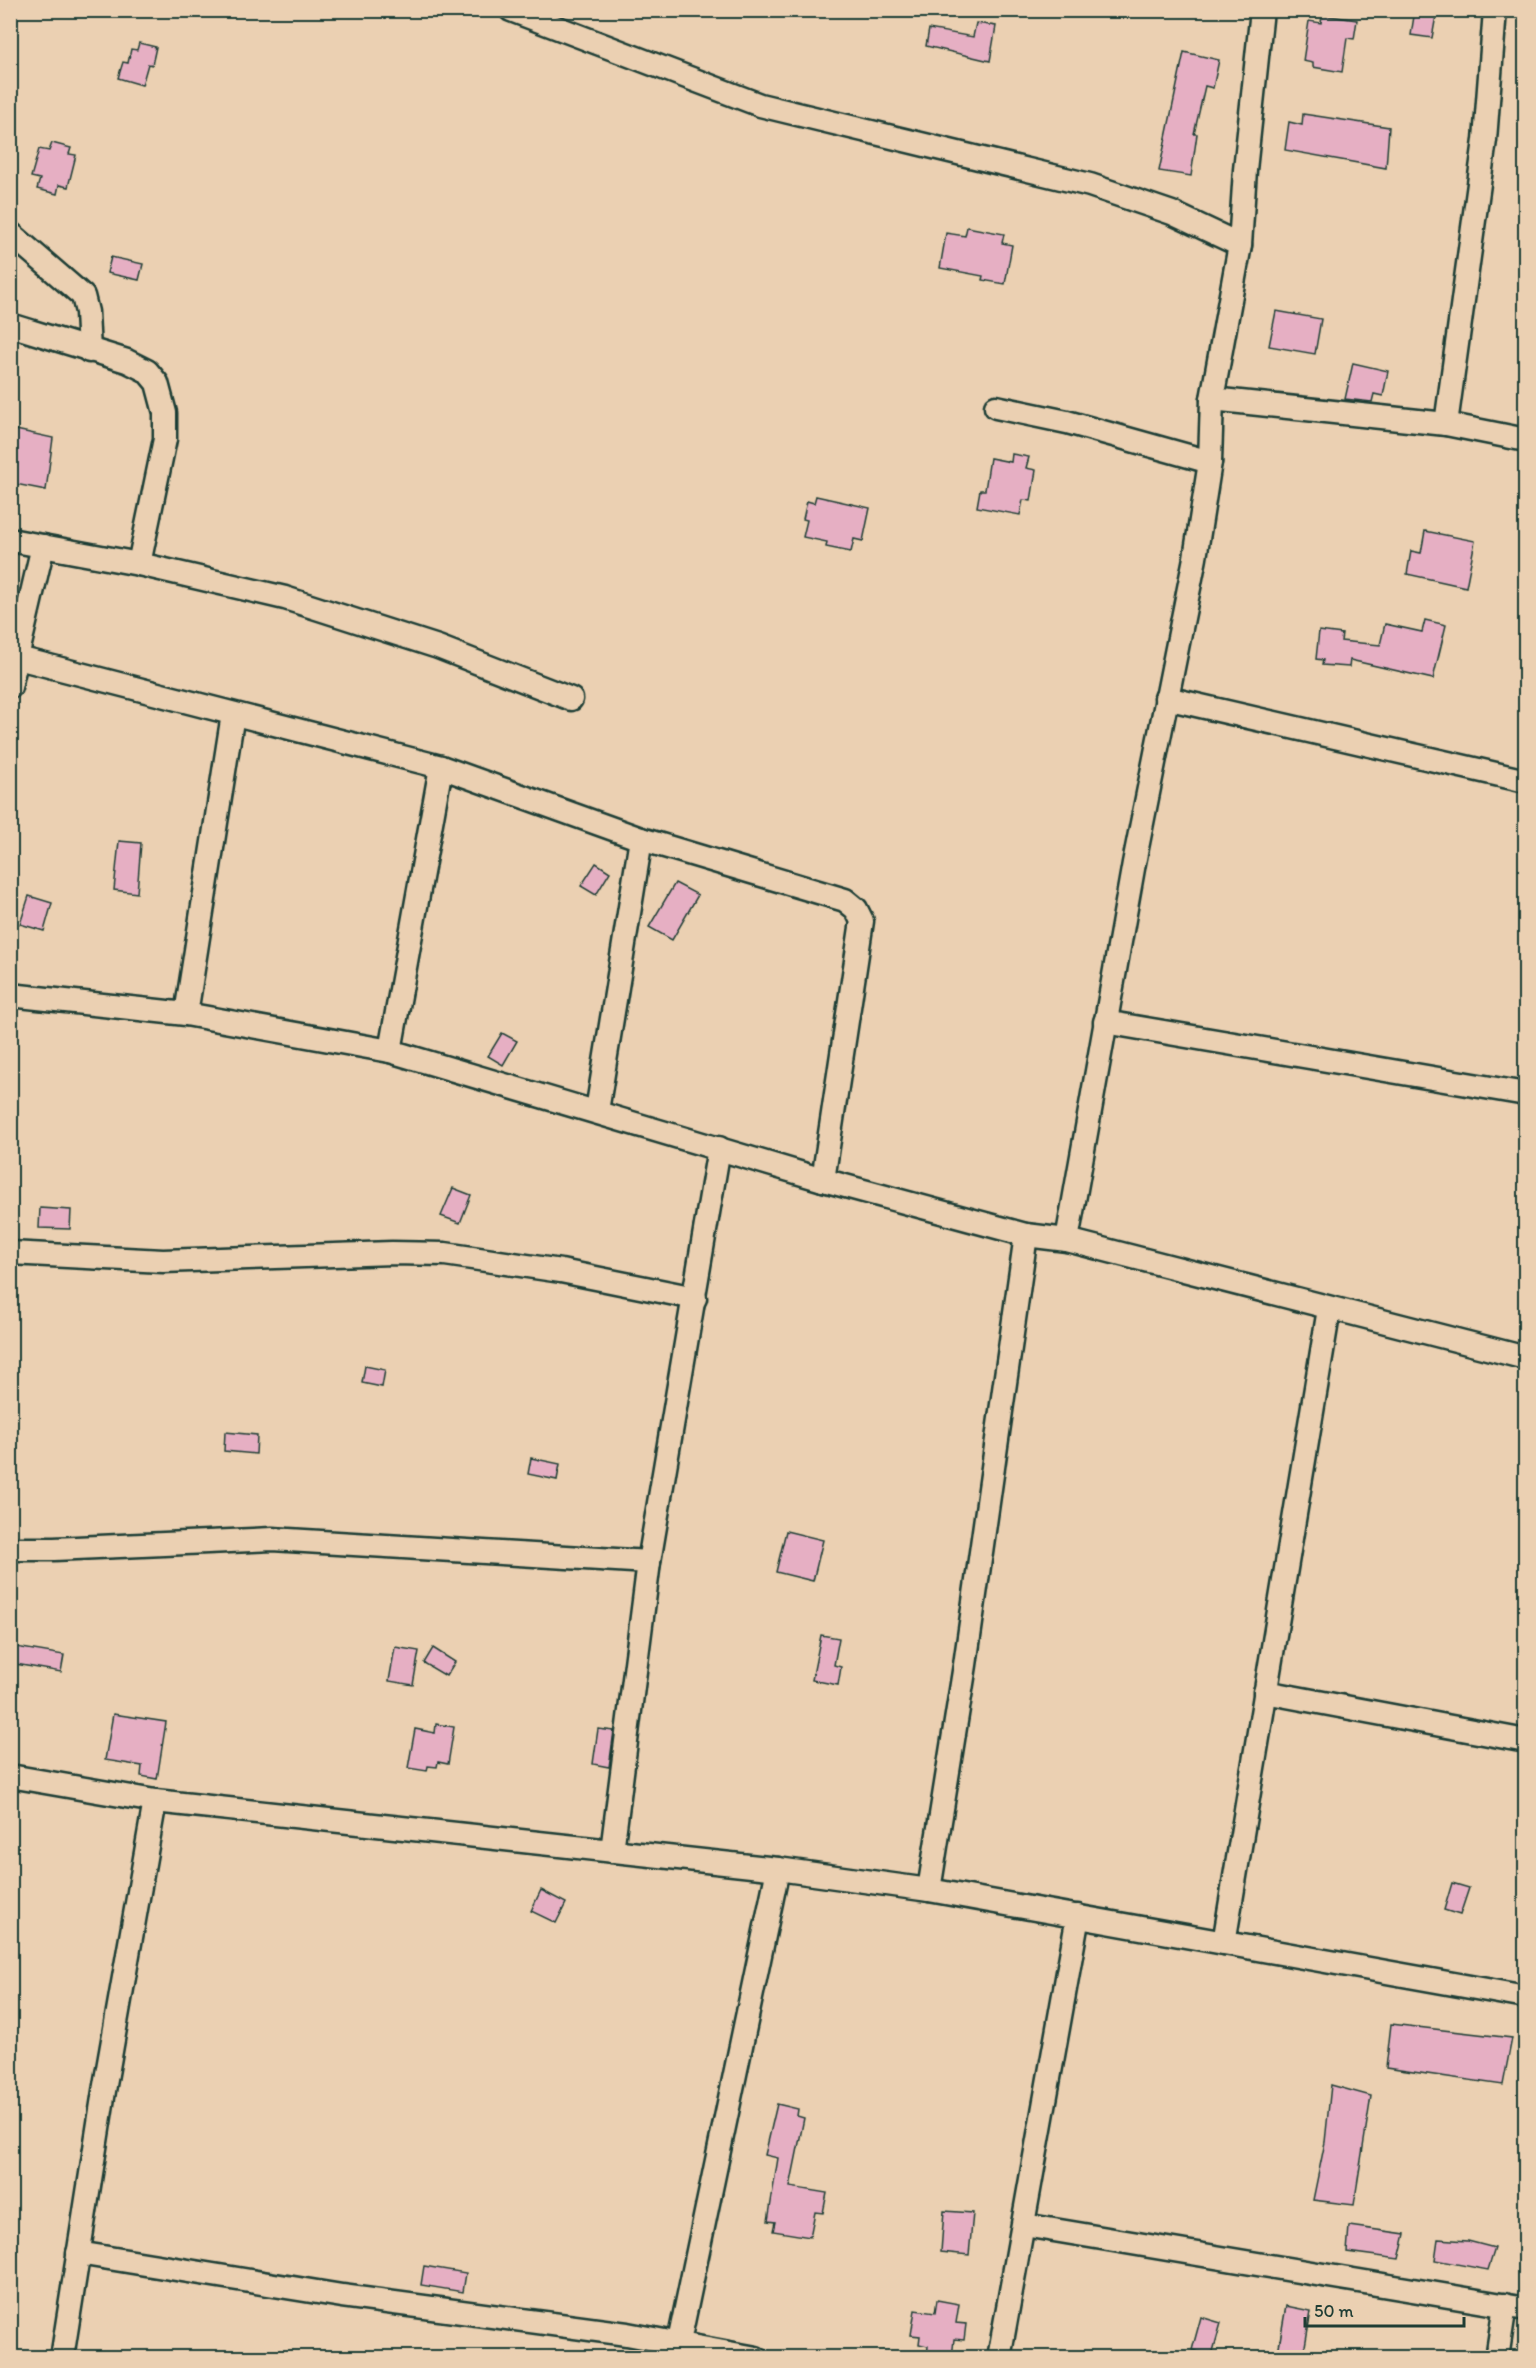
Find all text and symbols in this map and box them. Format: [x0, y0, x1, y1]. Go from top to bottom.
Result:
scale bar [1305, 2290, 1464, 2328]
text: 50 m [1314, 2300, 1354, 2322]

